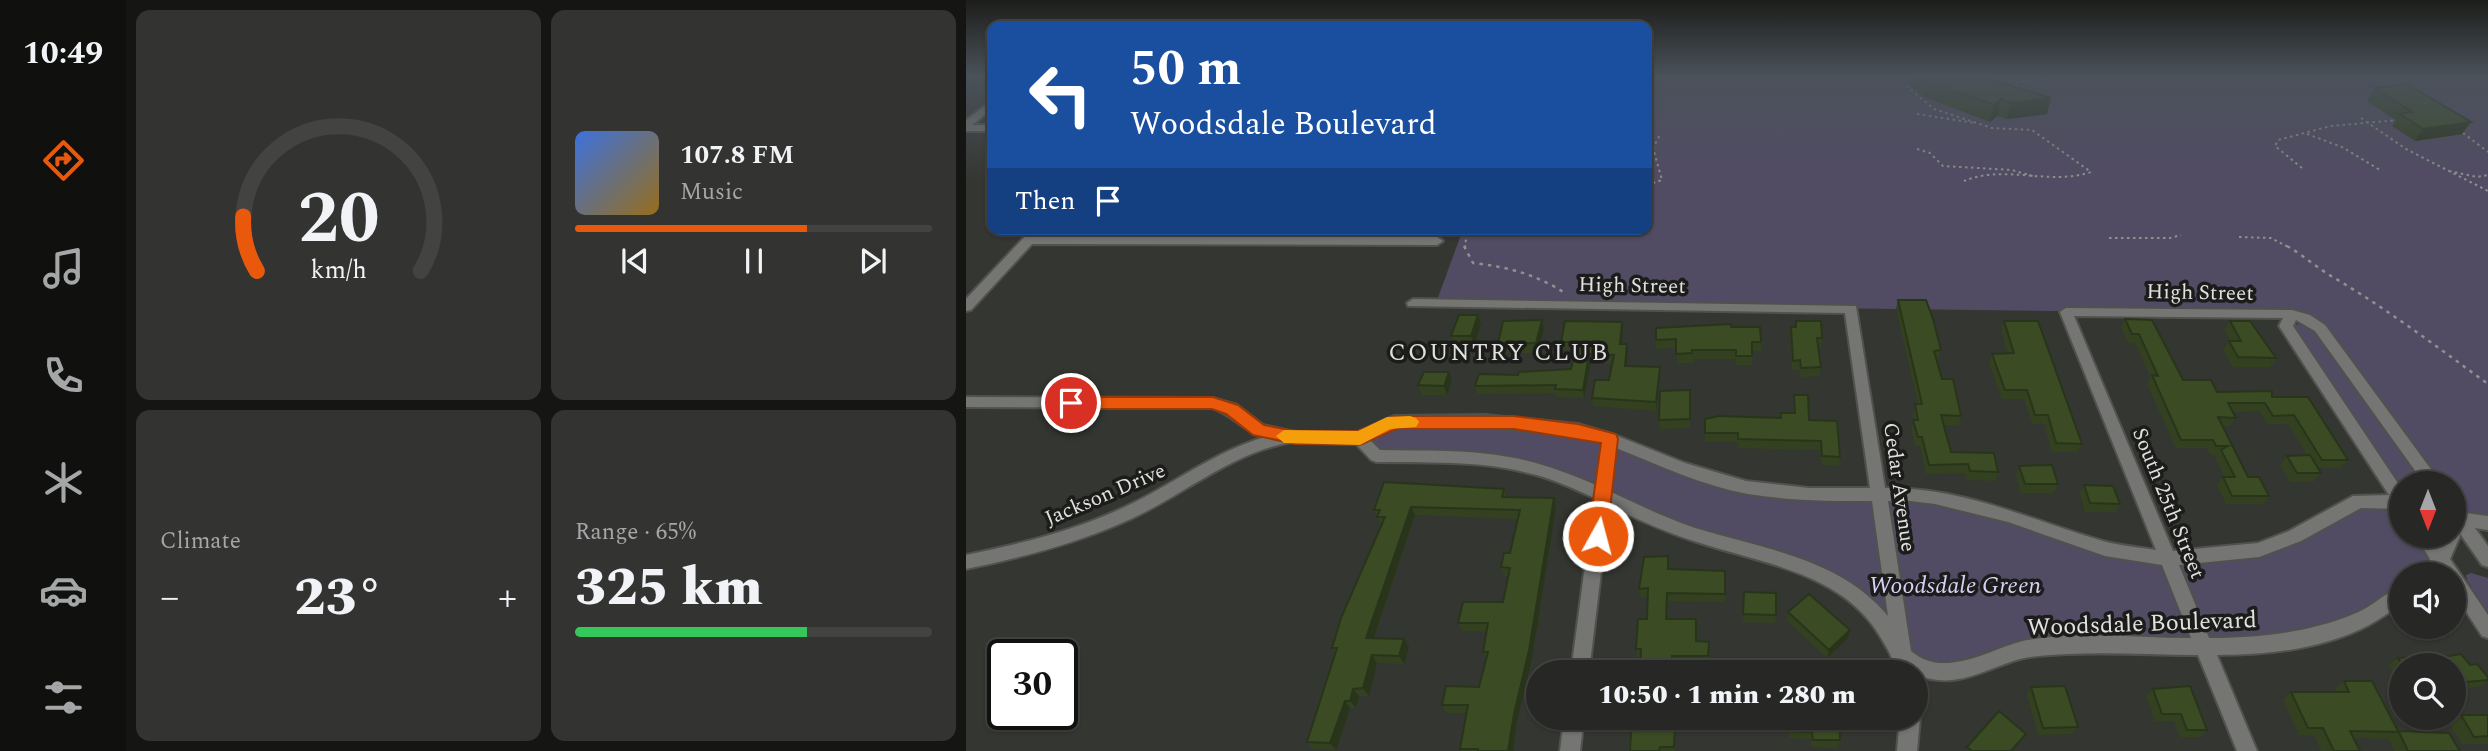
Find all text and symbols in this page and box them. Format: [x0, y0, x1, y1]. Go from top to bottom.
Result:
text: 10:49 [23, 29, 103, 78]
text: 50 m [1130, 32, 1241, 107]
icon: left [1015, 49, 1106, 140]
text: Woodsdale Boulevard [1130, 100, 1437, 149]
text: 107.8 FM [680, 135, 794, 175]
icon: directions [39, 136, 88, 185]
text: 20 [298, 165, 379, 276]
text: Music [680, 175, 743, 210]
text: Then [1015, 181, 1075, 221]
icon: arrive [1089, 182, 1127, 220]
icon: previous [616, 242, 654, 280]
icon: pause [735, 242, 773, 280]
icon: next [854, 242, 892, 280]
icon: music [39, 244, 88, 293]
text: km/h [310, 252, 367, 290]
street label: High Street [1578, 269, 1686, 303]
street label: High Street [2146, 276, 2254, 310]
district label: COUNTRY CLUB [1389, 335, 1609, 371]
icon: phone [39, 351, 88, 400]
pin [1041, 373, 1101, 433]
icon: arrive [1052, 384, 1090, 422]
street label: Cedar Avenue [1874, 420, 1924, 554]
street label: South 25th Street [2123, 423, 2213, 584]
street label: Jackson Drive [1040, 455, 1171, 535]
icon: climate [39, 458, 88, 507]
north arrow [2389, 471, 2466, 548]
map controls [2389, 471, 2466, 730]
position arrow [1561, 499, 1635, 573]
text: Range · 65% [575, 515, 696, 550]
text: Climate [160, 524, 241, 559]
text: 325 km [575, 549, 763, 628]
text: 23° [294, 559, 383, 638]
button: sound [2389, 562, 2466, 639]
icon: car [39, 566, 88, 615]
park label: Woodsdale Green [1869, 568, 2042, 604]
text: − [160, 569, 179, 627]
text: + [498, 569, 517, 627]
street label: Woodsdale Boulevard [2026, 602, 2258, 646]
speed limit sign: 30 [987, 639, 1078, 730]
button: search [2389, 653, 2466, 730]
icon: filters [39, 673, 88, 722]
text: 10:50 · 1 min · 280 m [1598, 675, 1856, 715]

